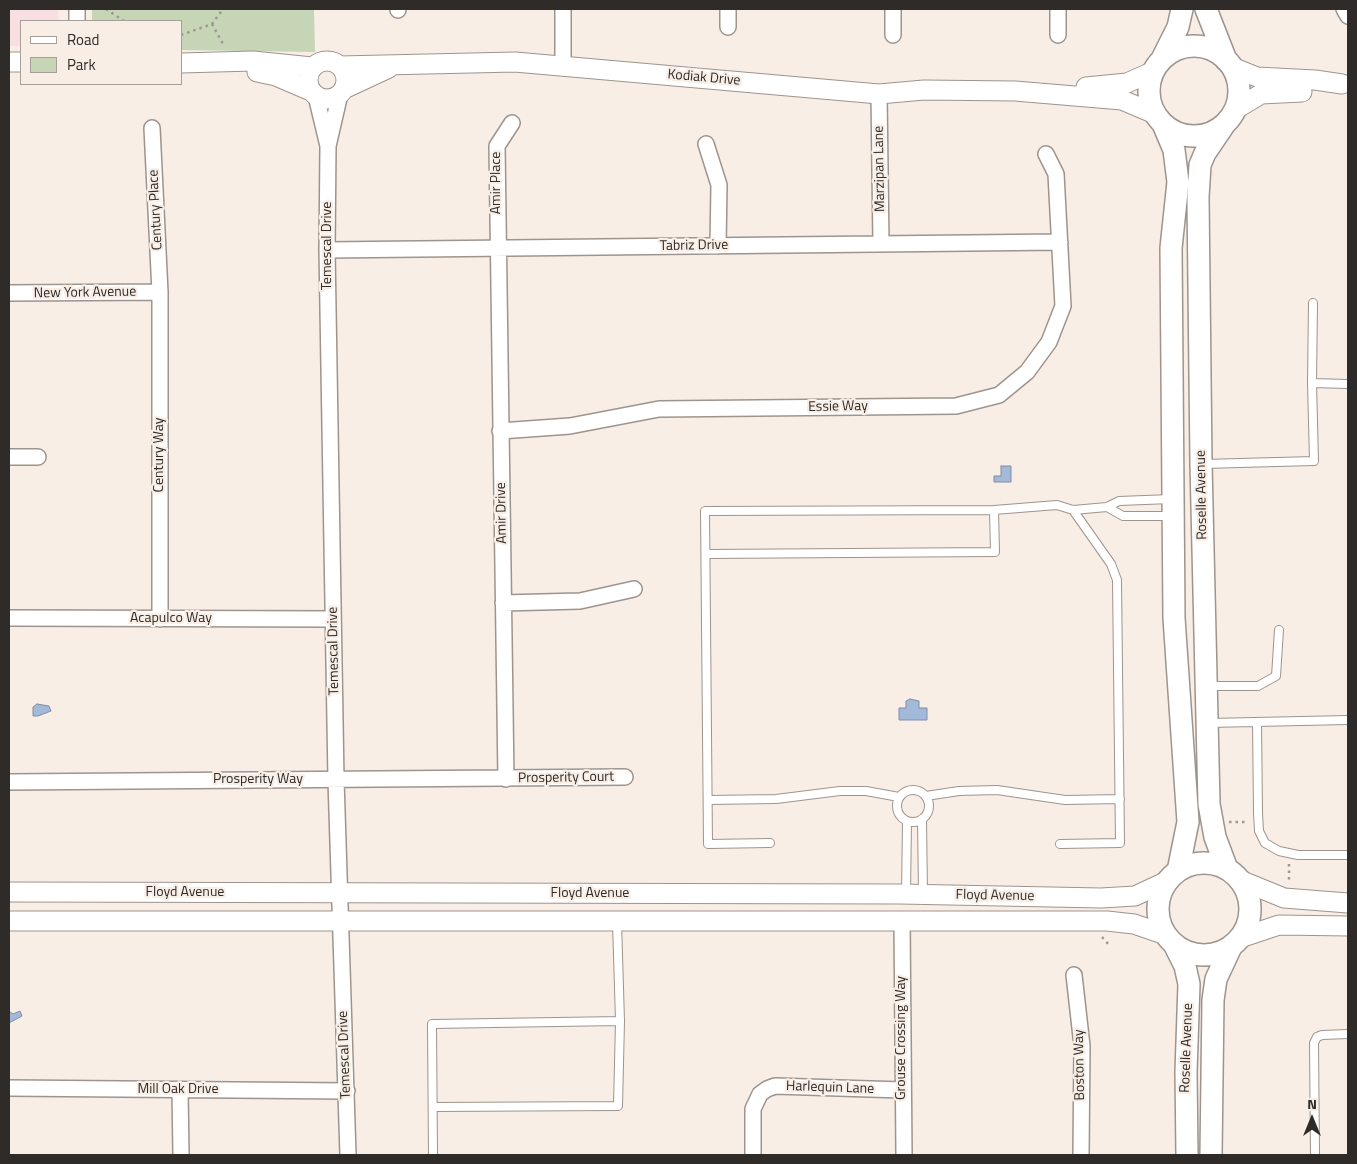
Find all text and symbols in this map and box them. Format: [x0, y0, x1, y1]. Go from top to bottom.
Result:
legend [20, 20, 182, 85]
text: Road [67, 28, 99, 51]
text: Park [67, 53, 96, 76]
street label: Kodiak Drive [667, 66, 741, 90]
street label: Marzipan Lane [871, 126, 889, 212]
street label: Amir Place [489, 152, 505, 214]
street label: Century Place [145, 169, 167, 251]
street label: Temescal Drive [320, 202, 336, 290]
street label: Tabriz Drive [660, 237, 728, 255]
street label: New York Avenue [34, 284, 136, 302]
street label: Essie Way [808, 398, 868, 416]
street label: Century Way [152, 418, 168, 492]
street label: Roselle Avenue [1193, 450, 1211, 540]
street label: Amir Drive [493, 482, 511, 544]
street label: Temescal Drive [325, 607, 343, 695]
street label: Acapulco Way [130, 611, 212, 627]
street label: Prosperity Court [518, 769, 614, 787]
street label: Prosperity Way [213, 772, 303, 788]
street label: Floyd Avenue [146, 885, 224, 901]
street label: Floyd Avenue [551, 886, 629, 902]
street label: Floyd Avenue [955, 887, 1035, 905]
street label: Grouse Crossing Way [894, 976, 910, 1100]
street label: Roselle Avenue [1177, 1003, 1197, 1093]
street label: Temescal Drive [335, 1010, 355, 1100]
street label: Boston Way [1071, 1029, 1089, 1101]
street label: Harlequin Lane [786, 1078, 874, 1098]
street label: Mill Oak Drive [137, 1082, 219, 1098]
text: N [1307, 1093, 1317, 1114]
north arrow [1287, 1094, 1337, 1144]

